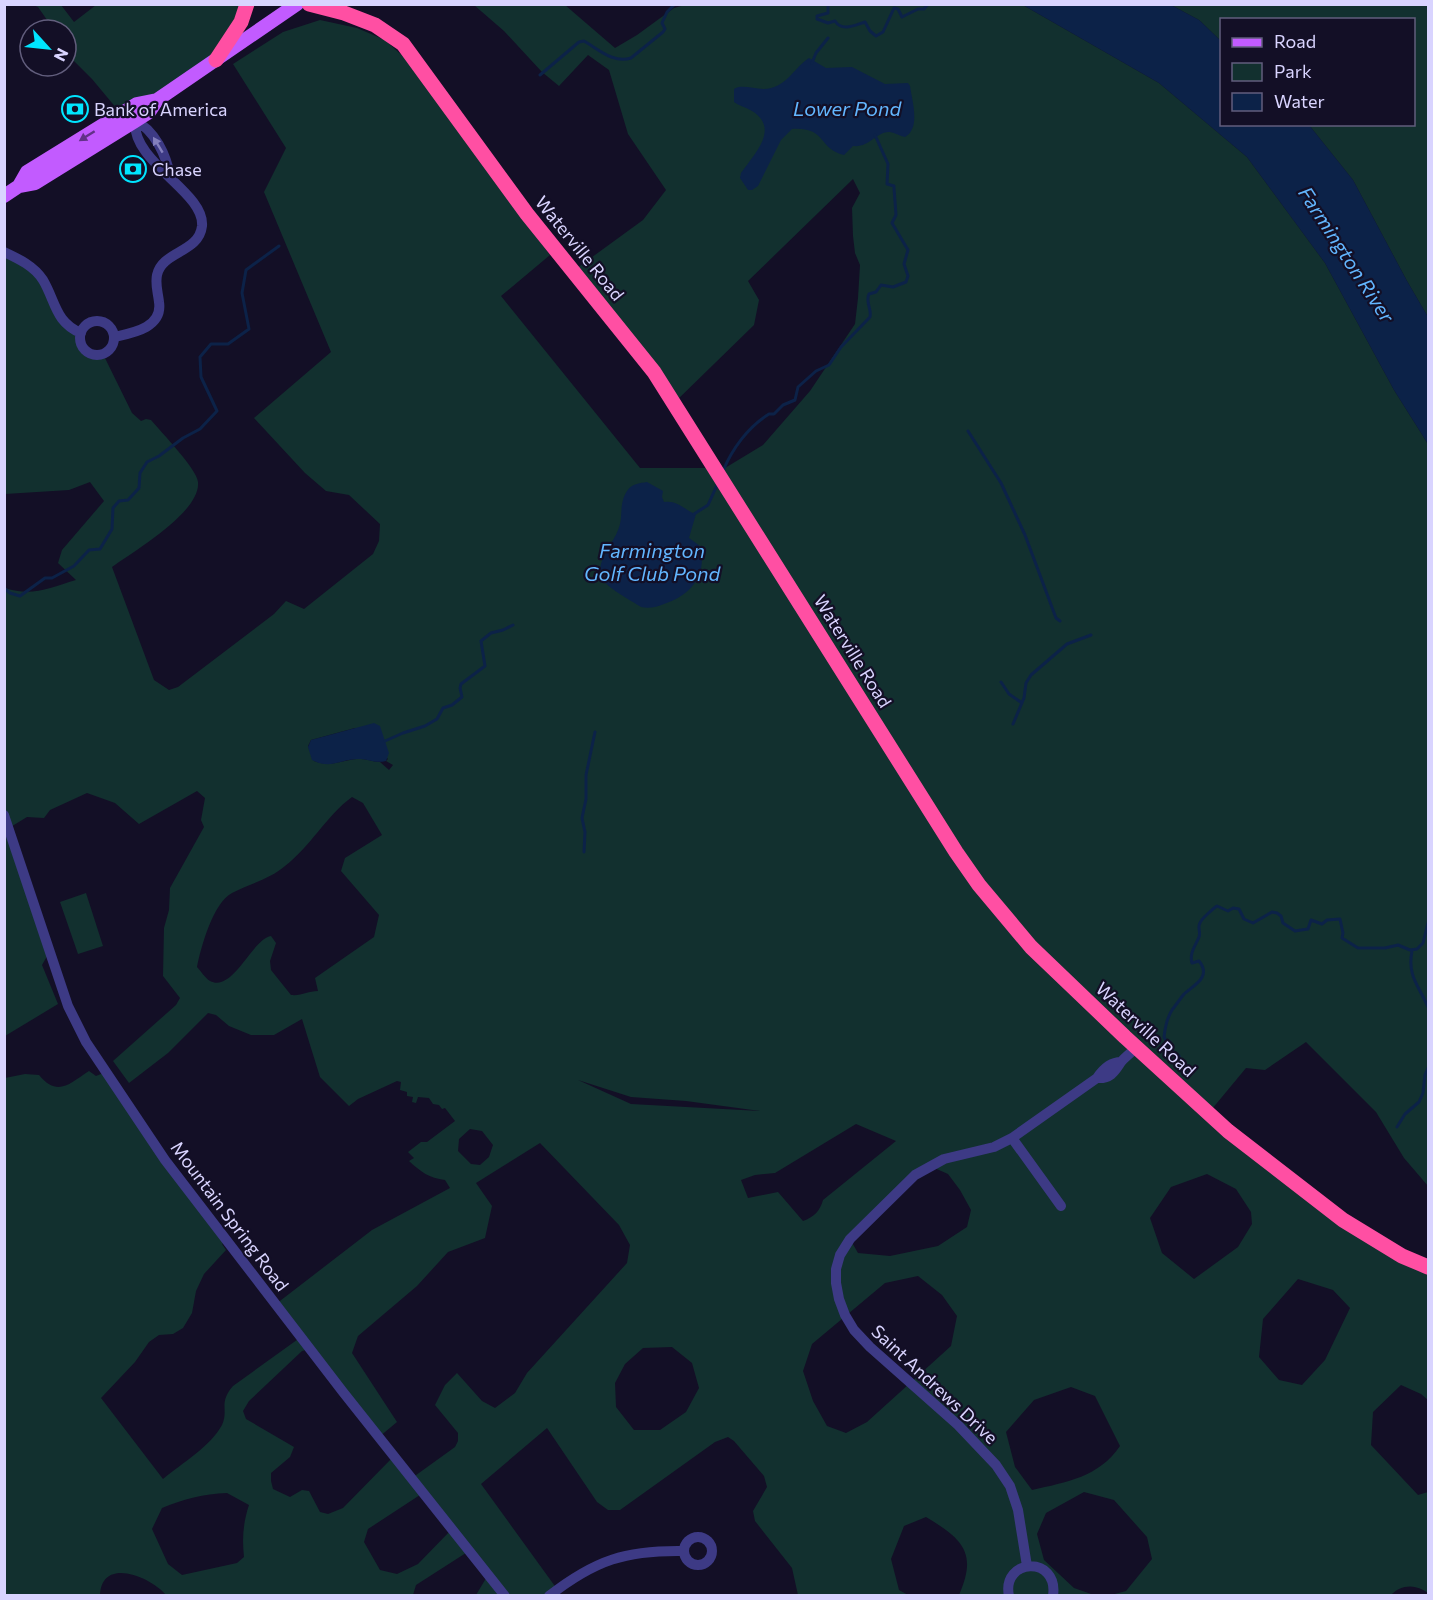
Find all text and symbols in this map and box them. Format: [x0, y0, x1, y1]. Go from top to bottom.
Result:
north arrow [18, 18, 78, 78]
legend [1220, 18, 1415, 126]
text: Road [1274, 30, 1316, 52]
text: N [51, 45, 73, 65]
text: Park [1274, 60, 1312, 82]
text: Water [1274, 90, 1325, 112]
bank icon: Bank of America [60, 94, 90, 124]
water label: Lower Pond [793, 96, 903, 120]
place label: Bank of America [94, 98, 227, 120]
one-way arrow [79, 130, 95, 141]
one-way arrow [152, 137, 163, 153]
bank icon: Chase [118, 154, 148, 184]
place label: Chase [152, 158, 202, 180]
water label: Farmington River [1294, 182, 1400, 327]
street label: Waterville Road [531, 191, 629, 305]
water label: Farmington Golf Club Pond [584, 538, 722, 585]
street label: Waterville Road [810, 591, 896, 711]
street label: Waterville Road [1091, 977, 1201, 1081]
street label: Mountain Spring Road [166, 1137, 294, 1295]
street label: Saint Andrews Drive [867, 1320, 1003, 1448]

